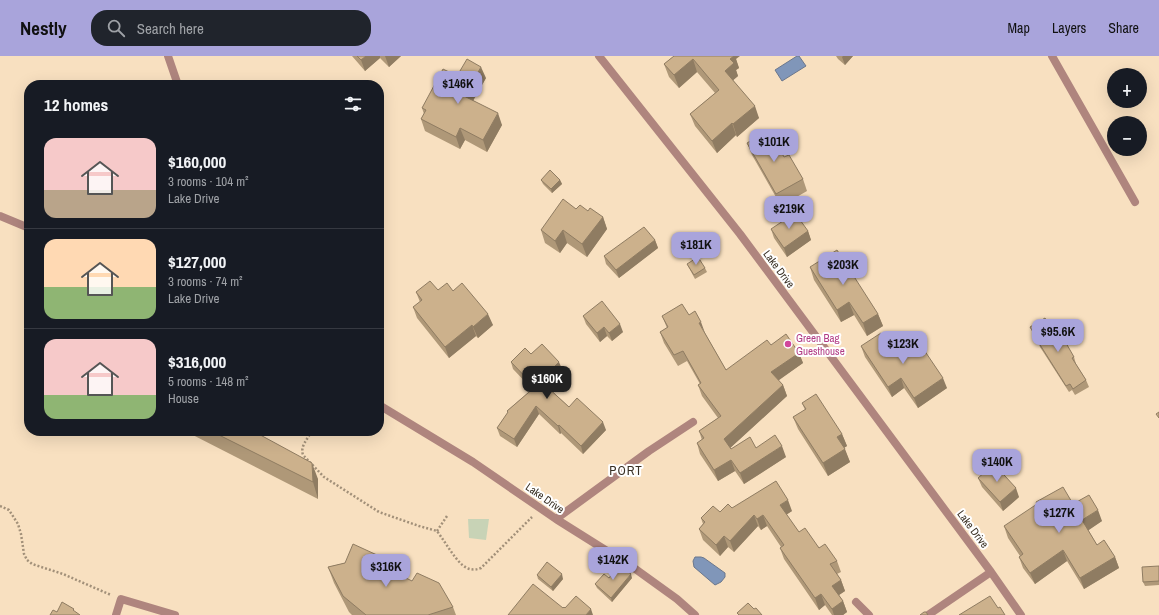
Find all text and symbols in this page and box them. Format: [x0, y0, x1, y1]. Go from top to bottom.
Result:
search box [91, 10, 371, 46]
text: Nestly [20, 15, 67, 41]
icon: search [105, 17, 127, 39]
text: Search here [137, 18, 204, 39]
text: Map [1008, 19, 1030, 37]
text: Layers [1052, 19, 1086, 37]
text: Share [1108, 19, 1139, 37]
map controls [1107, 68, 1147, 156]
button: + [1107, 68, 1147, 108]
pin: $146K [430, 71, 486, 105]
text: $146K [442, 75, 474, 92]
text: 12 homes [44, 93, 108, 116]
icon: filters [342, 93, 364, 115]
button: − [1107, 116, 1147, 156]
pin: $101K [746, 129, 802, 163]
text: $101K [758, 133, 790, 150]
text: $160,000 [168, 150, 226, 173]
icon: home [76, 154, 124, 202]
text: 3 rooms · 104 m² [168, 173, 249, 190]
text: Lake Drive [168, 190, 220, 207]
pin: $219K [761, 196, 817, 230]
text: $219K [773, 200, 805, 217]
pin: $181K [668, 232, 724, 266]
text: $181K [680, 236, 712, 253]
street label: Lake Drive [760, 247, 798, 291]
text: $127,000 [168, 250, 226, 273]
pin: $203K [815, 252, 871, 286]
icon: home [76, 255, 124, 303]
text: $203K [827, 256, 859, 273]
text: 3 rooms · 74 m² [168, 273, 243, 290]
text: Lake Drive [168, 290, 220, 307]
pin: $95.6K [1025, 319, 1091, 353]
text: $95.6K [1041, 323, 1075, 340]
place label: Green Bag Guesthouse [796, 331, 845, 358]
pin: $123K [875, 331, 931, 365]
text: $123K [887, 335, 919, 352]
marker: Green Bag Guesthouse [783, 339, 793, 349]
text: $316,000 [168, 350, 226, 373]
icon: home [76, 355, 124, 403]
pin: $160K [519, 366, 575, 400]
text: $160K [531, 370, 563, 387]
text: 5 rooms · 148 m² [168, 373, 249, 390]
text: House [168, 390, 199, 407]
pin: $140K [969, 449, 1025, 483]
text: $140K [981, 453, 1013, 470]
district label: PORT [609, 462, 643, 479]
street label: Lake Drive [523, 480, 567, 516]
pin: $127K [1031, 500, 1087, 534]
text: $127K [1043, 504, 1075, 521]
street label: Lake Drive [954, 507, 992, 551]
pin: $142K [585, 547, 641, 581]
text: $142K [597, 551, 629, 568]
pin: $316K [358, 554, 414, 588]
text: $316K [370, 558, 402, 575]

